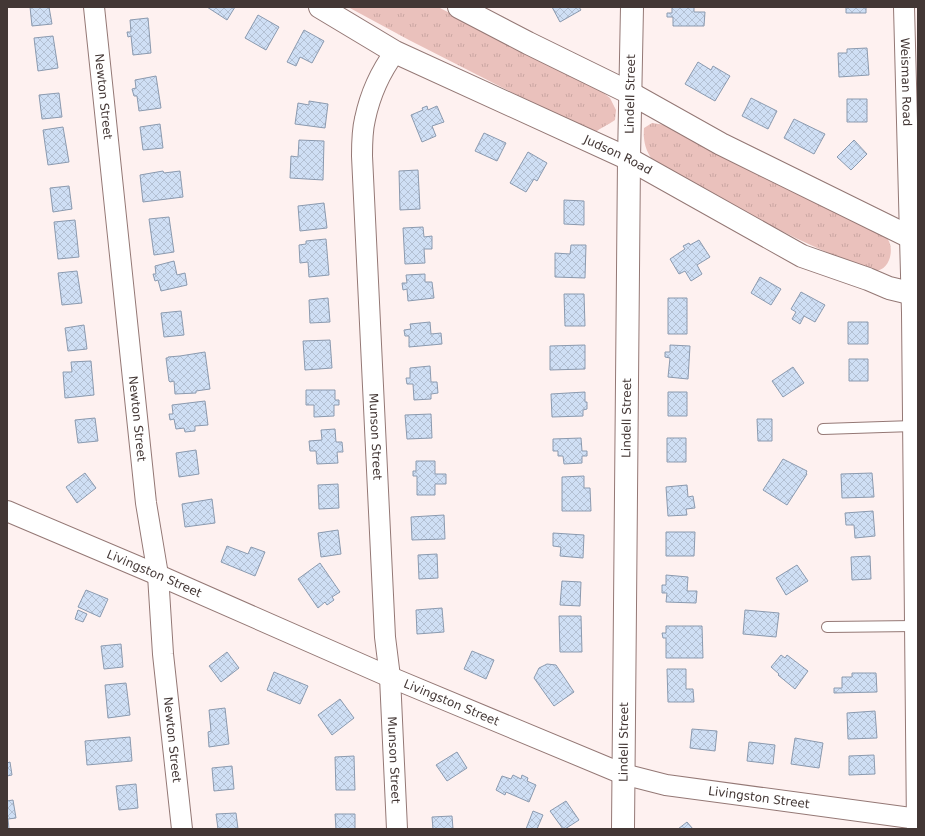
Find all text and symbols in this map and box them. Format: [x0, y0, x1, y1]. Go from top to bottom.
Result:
street label: Weisman Road [898, 37, 914, 127]
street label: Newton Street [92, 53, 115, 140]
street label: Lindell Street [622, 54, 638, 134]
street label: Judson Road [581, 132, 654, 177]
street label: Newton Street [126, 375, 149, 463]
street label: Lindell Street [619, 378, 634, 458]
street label: Munson Street [366, 393, 385, 481]
street label: Livingston Street [105, 547, 204, 600]
street label: Livingston Street [402, 677, 501, 729]
street label: Newton Street [161, 696, 184, 784]
street label: Lindell Street [616, 702, 631, 782]
street label: Munson Street [385, 716, 403, 804]
street label: Livingston Street [707, 784, 811, 811]

